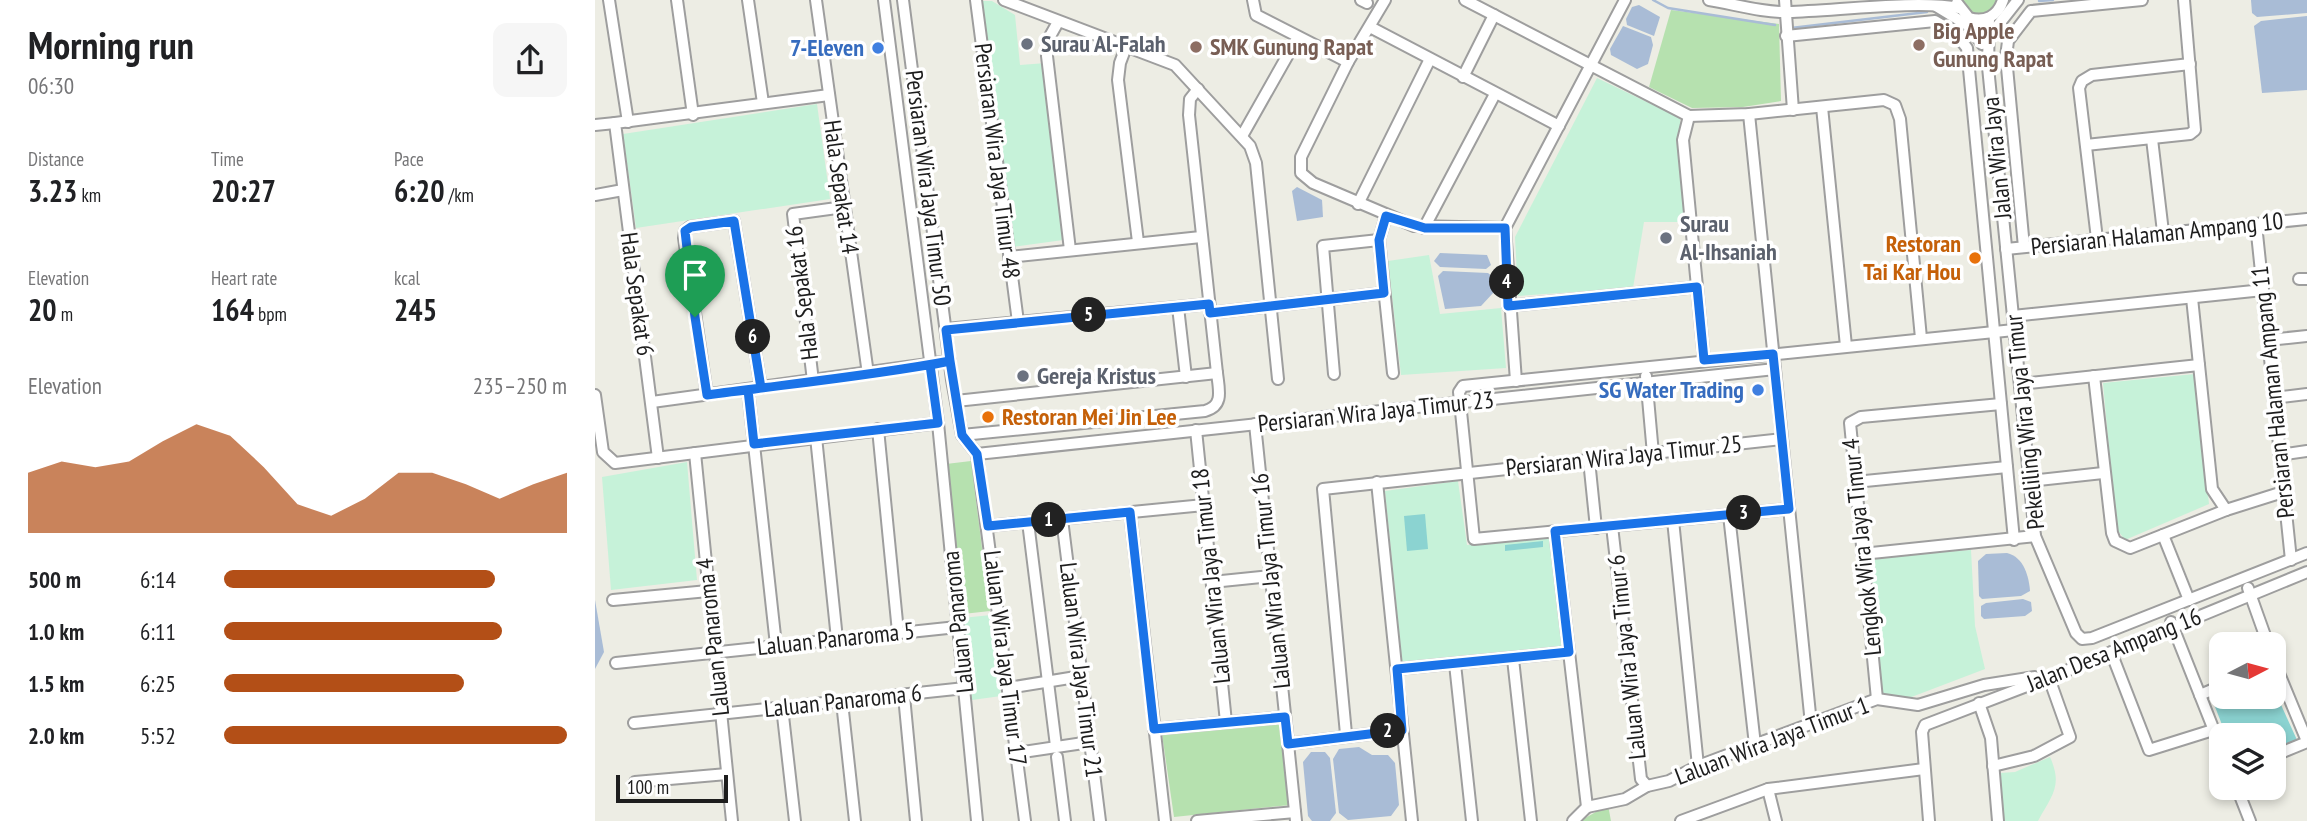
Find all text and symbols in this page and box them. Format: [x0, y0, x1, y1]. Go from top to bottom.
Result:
place label: Big Apple Gunung Rapat [1933, 15, 2053, 74]
text: Morning run [28, 20, 194, 69]
button: share [493, 23, 567, 97]
place label: Surau Al-Falah [1041, 28, 1166, 59]
place label: SMK Gunung Rapat [1210, 31, 1373, 62]
place label: 7-Eleven [790, 32, 864, 63]
marker: Surau Al-Falah [1019, 36, 1035, 52]
marker: Big Apple Gunung Rapat [1911, 37, 1927, 53]
marker: SMK Gunung Rapat [1188, 39, 1204, 55]
marker: 7-Eleven [870, 40, 886, 56]
street label: Persiaran Wira Jaya Timur 48 [968, 41, 1027, 281]
street label: Persiaran Wira Jaya Timur 50 [899, 68, 958, 308]
text: 06:30 [28, 71, 74, 100]
street label: Jalan Wira Jaya [1975, 96, 2018, 222]
street label: Hala Sepakat 14 [817, 118, 866, 256]
text: Distance [28, 147, 84, 171]
text: Time [211, 147, 244, 171]
text: Pace [394, 147, 424, 171]
text: 3.23 [28, 171, 77, 210]
text: 20:27 [211, 171, 276, 210]
text: 6:20 [394, 171, 445, 210]
text: km [77, 183, 101, 207]
text: /km [445, 183, 474, 207]
street label: Persiaran Halaman Ampang 10 [2029, 205, 2285, 262]
place label: Surau Al-Ihsaniah [1679, 208, 1777, 267]
street label: Hala Sepakat 16 [778, 224, 825, 362]
place label: Restoran Tai Kar Hou [1863, 228, 1961, 287]
street label: Hala Sepakat 6 [613, 230, 661, 358]
marker: Surau Al-Ihsaniah [1658, 230, 1674, 246]
pin [665, 245, 725, 317]
marker: Restoran Tai Kar Hou [1967, 250, 1983, 266]
icon: arrive [676, 256, 714, 294]
pin: 4 [1489, 264, 1525, 300]
street label: Persiaran Halaman Ampang 11 [2244, 264, 2301, 520]
text: Elevation [28, 266, 89, 290]
text: Heart rate [211, 266, 277, 290]
text: kcal [394, 266, 420, 290]
text: 4 [1502, 269, 1511, 293]
text: 20 [28, 290, 57, 329]
text: 164 [211, 290, 254, 329]
text: 245 [394, 290, 437, 329]
pin: 5 [1071, 298, 1107, 332]
text: m [57, 302, 73, 326]
text: bpm [254, 302, 287, 326]
text: 5 [1084, 302, 1093, 326]
street label: Pekeliling Wira Jaya Timur [1998, 313, 2051, 531]
pin: 6 [735, 320, 771, 354]
text: 6 [748, 324, 757, 348]
place label: Gereja Kristus [1037, 360, 1156, 391]
marker: Gereja Kristus [1015, 368, 1031, 384]
text: Elevation [28, 371, 102, 400]
text: 235–250 m [473, 371, 567, 400]
place label: SG Water Trading [1599, 374, 1744, 405]
marker: SG Water Trading [1750, 382, 1766, 398]
street label: Persiaran Wira Jaya Timur 23 [1256, 384, 1496, 439]
place label: Restoran Mei Jin Lee [1002, 401, 1177, 432]
marker: Restoran Mei Jin Lee [980, 409, 996, 425]
street label: Persiaran Wira Jaya Timur 25 [1504, 428, 1744, 483]
street label: Lengkok Wira Jaya Timur 4 [1835, 437, 1888, 657]
street label: Laluan Wira Jaya Timur 18 [1184, 467, 1237, 685]
street label: Laluan Wira Jaya Timur 16 [1244, 472, 1297, 690]
pin: 3 [1727, 496, 1761, 530]
text: 3 [1739, 500, 1748, 524]
pin: 1 [1031, 503, 1067, 538]
text: 1 [1044, 507, 1053, 531]
street label: Laluan Wira Jaya Timur 17 [977, 549, 1034, 767]
street label: Laluan Panaroma [935, 550, 980, 695]
street label: Laluan Wira Jaya Timur 6 [1600, 553, 1653, 761]
street label: Laluan Panaroma 4 [689, 556, 736, 717]
street label: Laluan Wira Jaya Timur 21 [1053, 561, 1110, 779]
text: 500 m [28, 565, 81, 594]
text: 6:14 [140, 565, 176, 594]
street label: Jalan Desa Ampang 16 [2021, 600, 2206, 699]
street label: Laluan Panaroma 5 [756, 615, 916, 662]
text: 1.0 km [28, 617, 84, 646]
text: 6:11 [140, 617, 176, 646]
north arrow [2209, 632, 2285, 709]
map controls [2209, 632, 2286, 800]
text: 1.5 km [28, 669, 84, 698]
text: 6:25 [140, 669, 176, 698]
street label: Laluan Panaroma 6 [763, 677, 923, 724]
street label: Laluan Wira Jaya Timur 1 [1670, 689, 1873, 792]
pin: 2 [1371, 714, 1405, 748]
text: 2 [1383, 718, 1392, 742]
text: 2.0 km [28, 721, 84, 750]
text: 5:52 [140, 721, 176, 750]
button: layers [2209, 723, 2286, 800]
scale bar [616, 772, 728, 804]
text: 100 m [627, 775, 669, 799]

